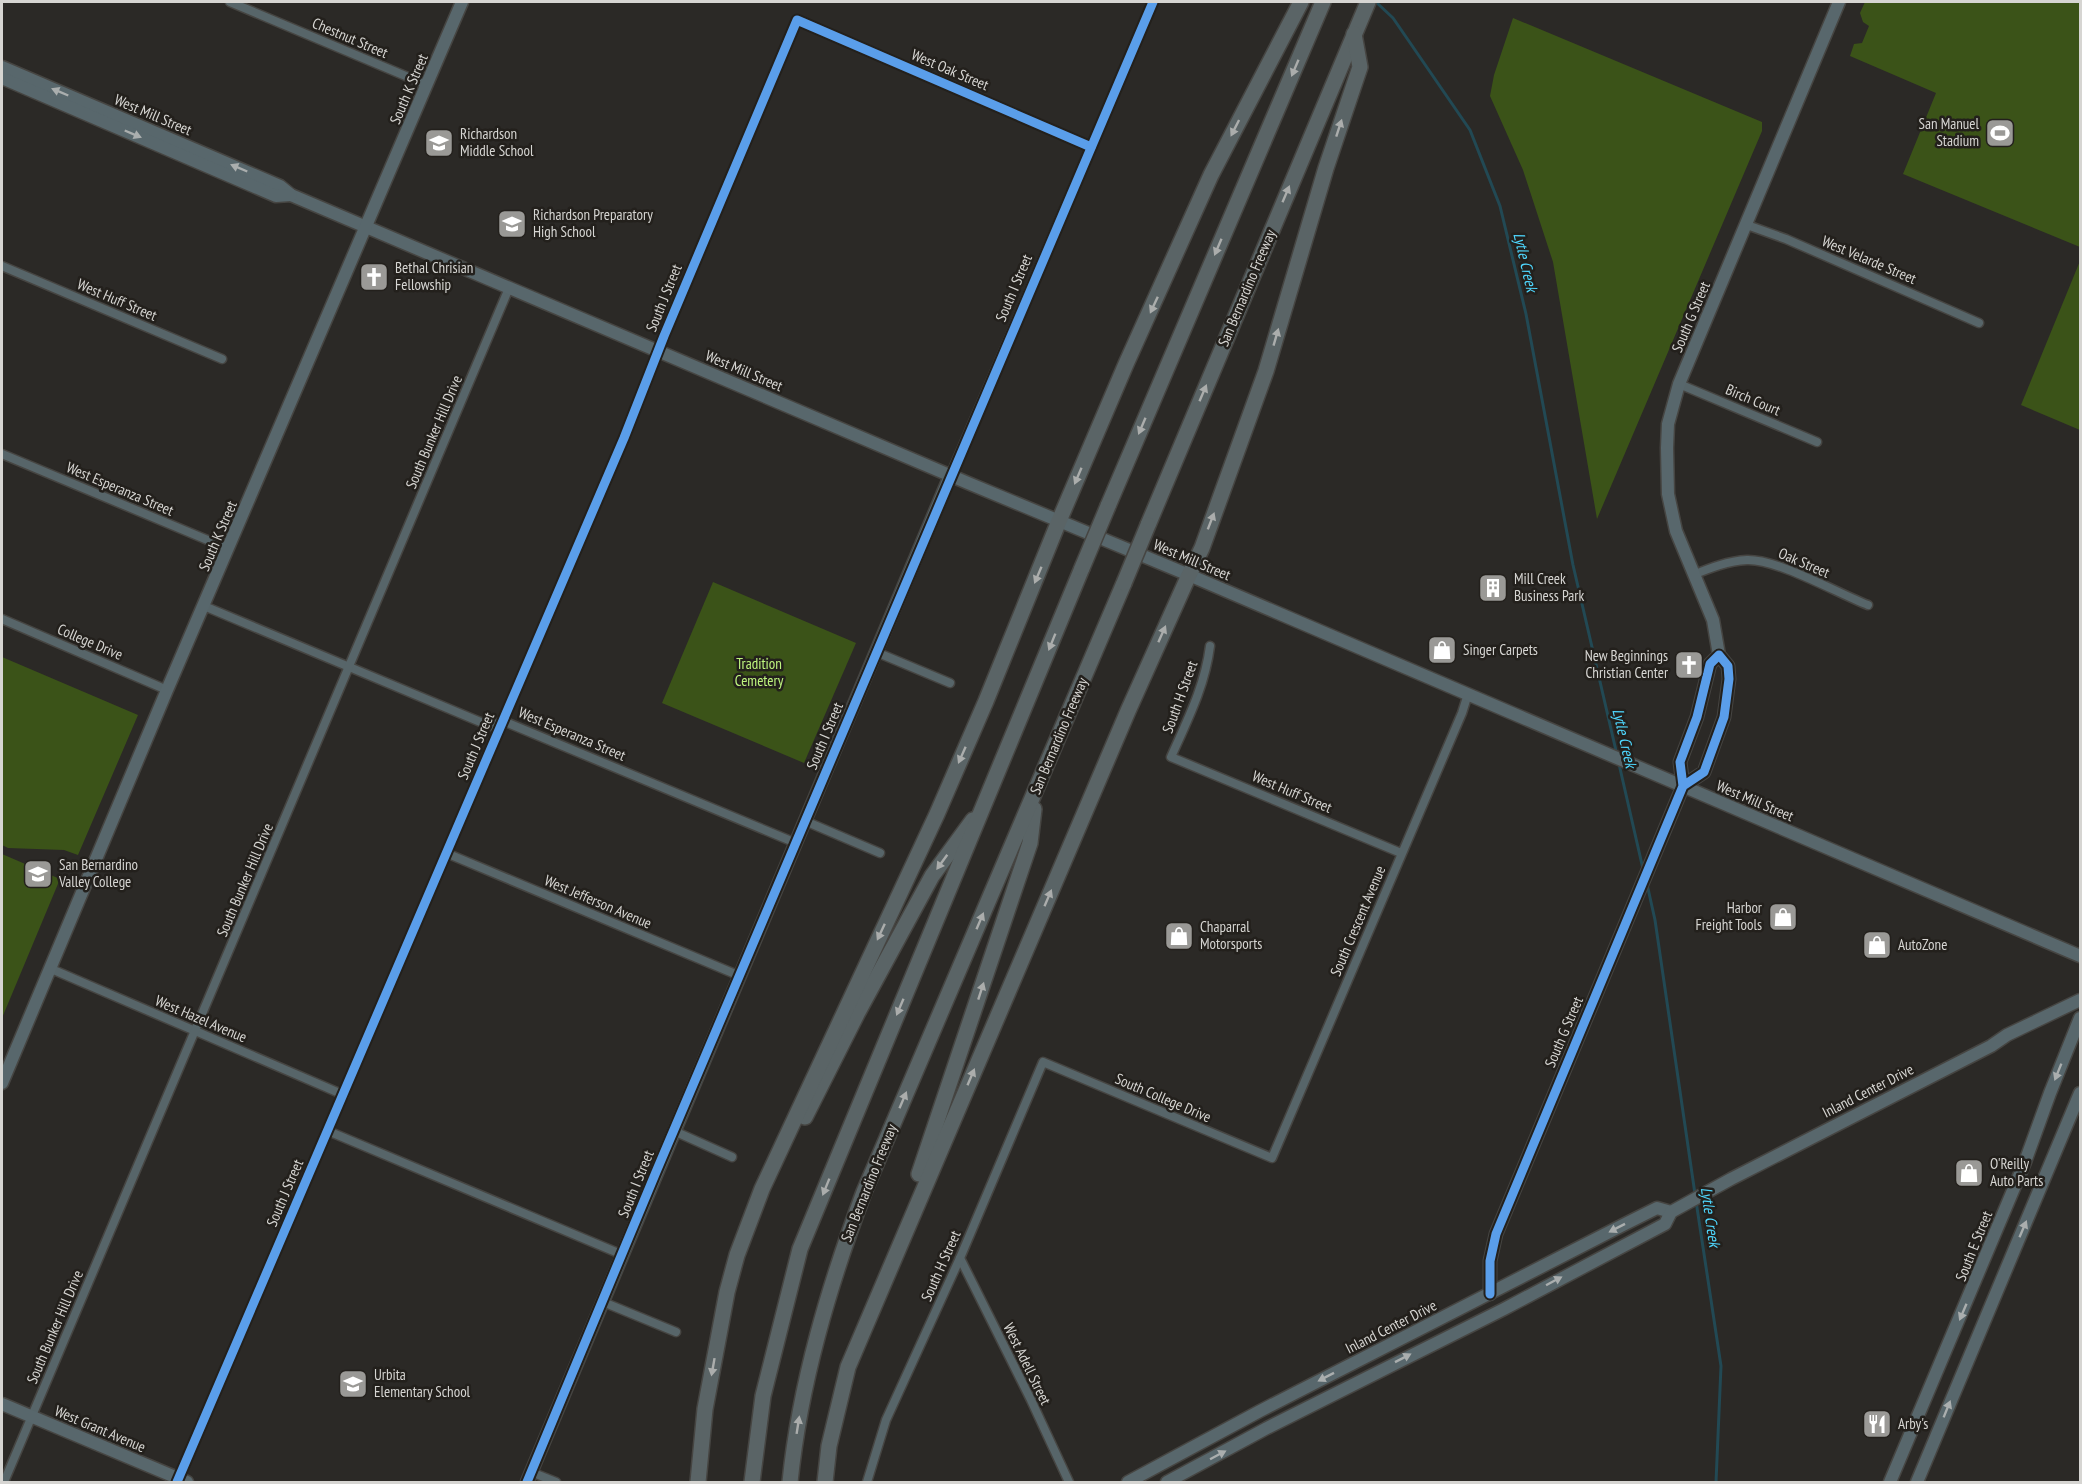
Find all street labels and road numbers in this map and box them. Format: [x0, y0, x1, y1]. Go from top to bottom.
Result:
street label: Chestnut Street [310, 13, 391, 62]
street label: West Oak Street [909, 45, 992, 94]
street label: South K Street [385, 51, 432, 127]
street label: West Mill Street [112, 90, 195, 139]
street label: San Bernardino Freeway [1213, 226, 1280, 349]
street label: West Velarde Street [1819, 231, 1919, 288]
street label: South I Street [991, 251, 1036, 324]
street label: South J Street [641, 261, 686, 334]
street label: West Huff Street [75, 274, 160, 325]
street label: South G Street [1667, 279, 1714, 355]
street label: West Mill Street [703, 346, 786, 395]
street label: South Bunker Hill Drive [401, 372, 466, 491]
street label: Birch Court [1723, 380, 1783, 420]
street label: West Esperanza Street [64, 457, 177, 520]
street label: South K Street [194, 498, 241, 574]
street label: West Mill Street [1151, 535, 1234, 584]
street label: Oak Street [1776, 543, 1833, 582]
street label: College Drive [55, 619, 126, 664]
street label: South H Street [1158, 658, 1201, 736]
street label: San Bernardino Freeway [1025, 674, 1092, 797]
street label: South I Street [802, 699, 847, 772]
street label: West Esperanza Street [516, 702, 629, 765]
street label: South J Street [453, 709, 498, 782]
street label: West Huff Street [1250, 766, 1335, 817]
street label: West Mill Street [1714, 776, 1797, 825]
street label: South Bunker Hill Drive [212, 820, 277, 939]
street label: South Crescent Avenue [1326, 863, 1389, 979]
street label: West Jefferson Avenue [542, 870, 655, 933]
street label: West Hazel Avenue [152, 991, 250, 1046]
street label: South G Street [1540, 994, 1587, 1070]
street label: Inland Center Drive [1819, 1059, 1917, 1122]
street label: South College Drive [1112, 1069, 1214, 1126]
street label: San Bernardino Freeway [836, 1121, 901, 1244]
street label: South I Street [613, 1147, 658, 1220]
street label: South J Street [262, 1156, 307, 1229]
street label: South E Street [1951, 1208, 1996, 1284]
street label: South H Street [916, 1227, 965, 1304]
street label: South Bunker Hill Drive [22, 1267, 87, 1386]
street label: Inland Center Drive [1342, 1295, 1440, 1358]
street label: West Adell Street [999, 1320, 1055, 1408]
street label: West Grant Avenue [52, 1401, 149, 1456]

